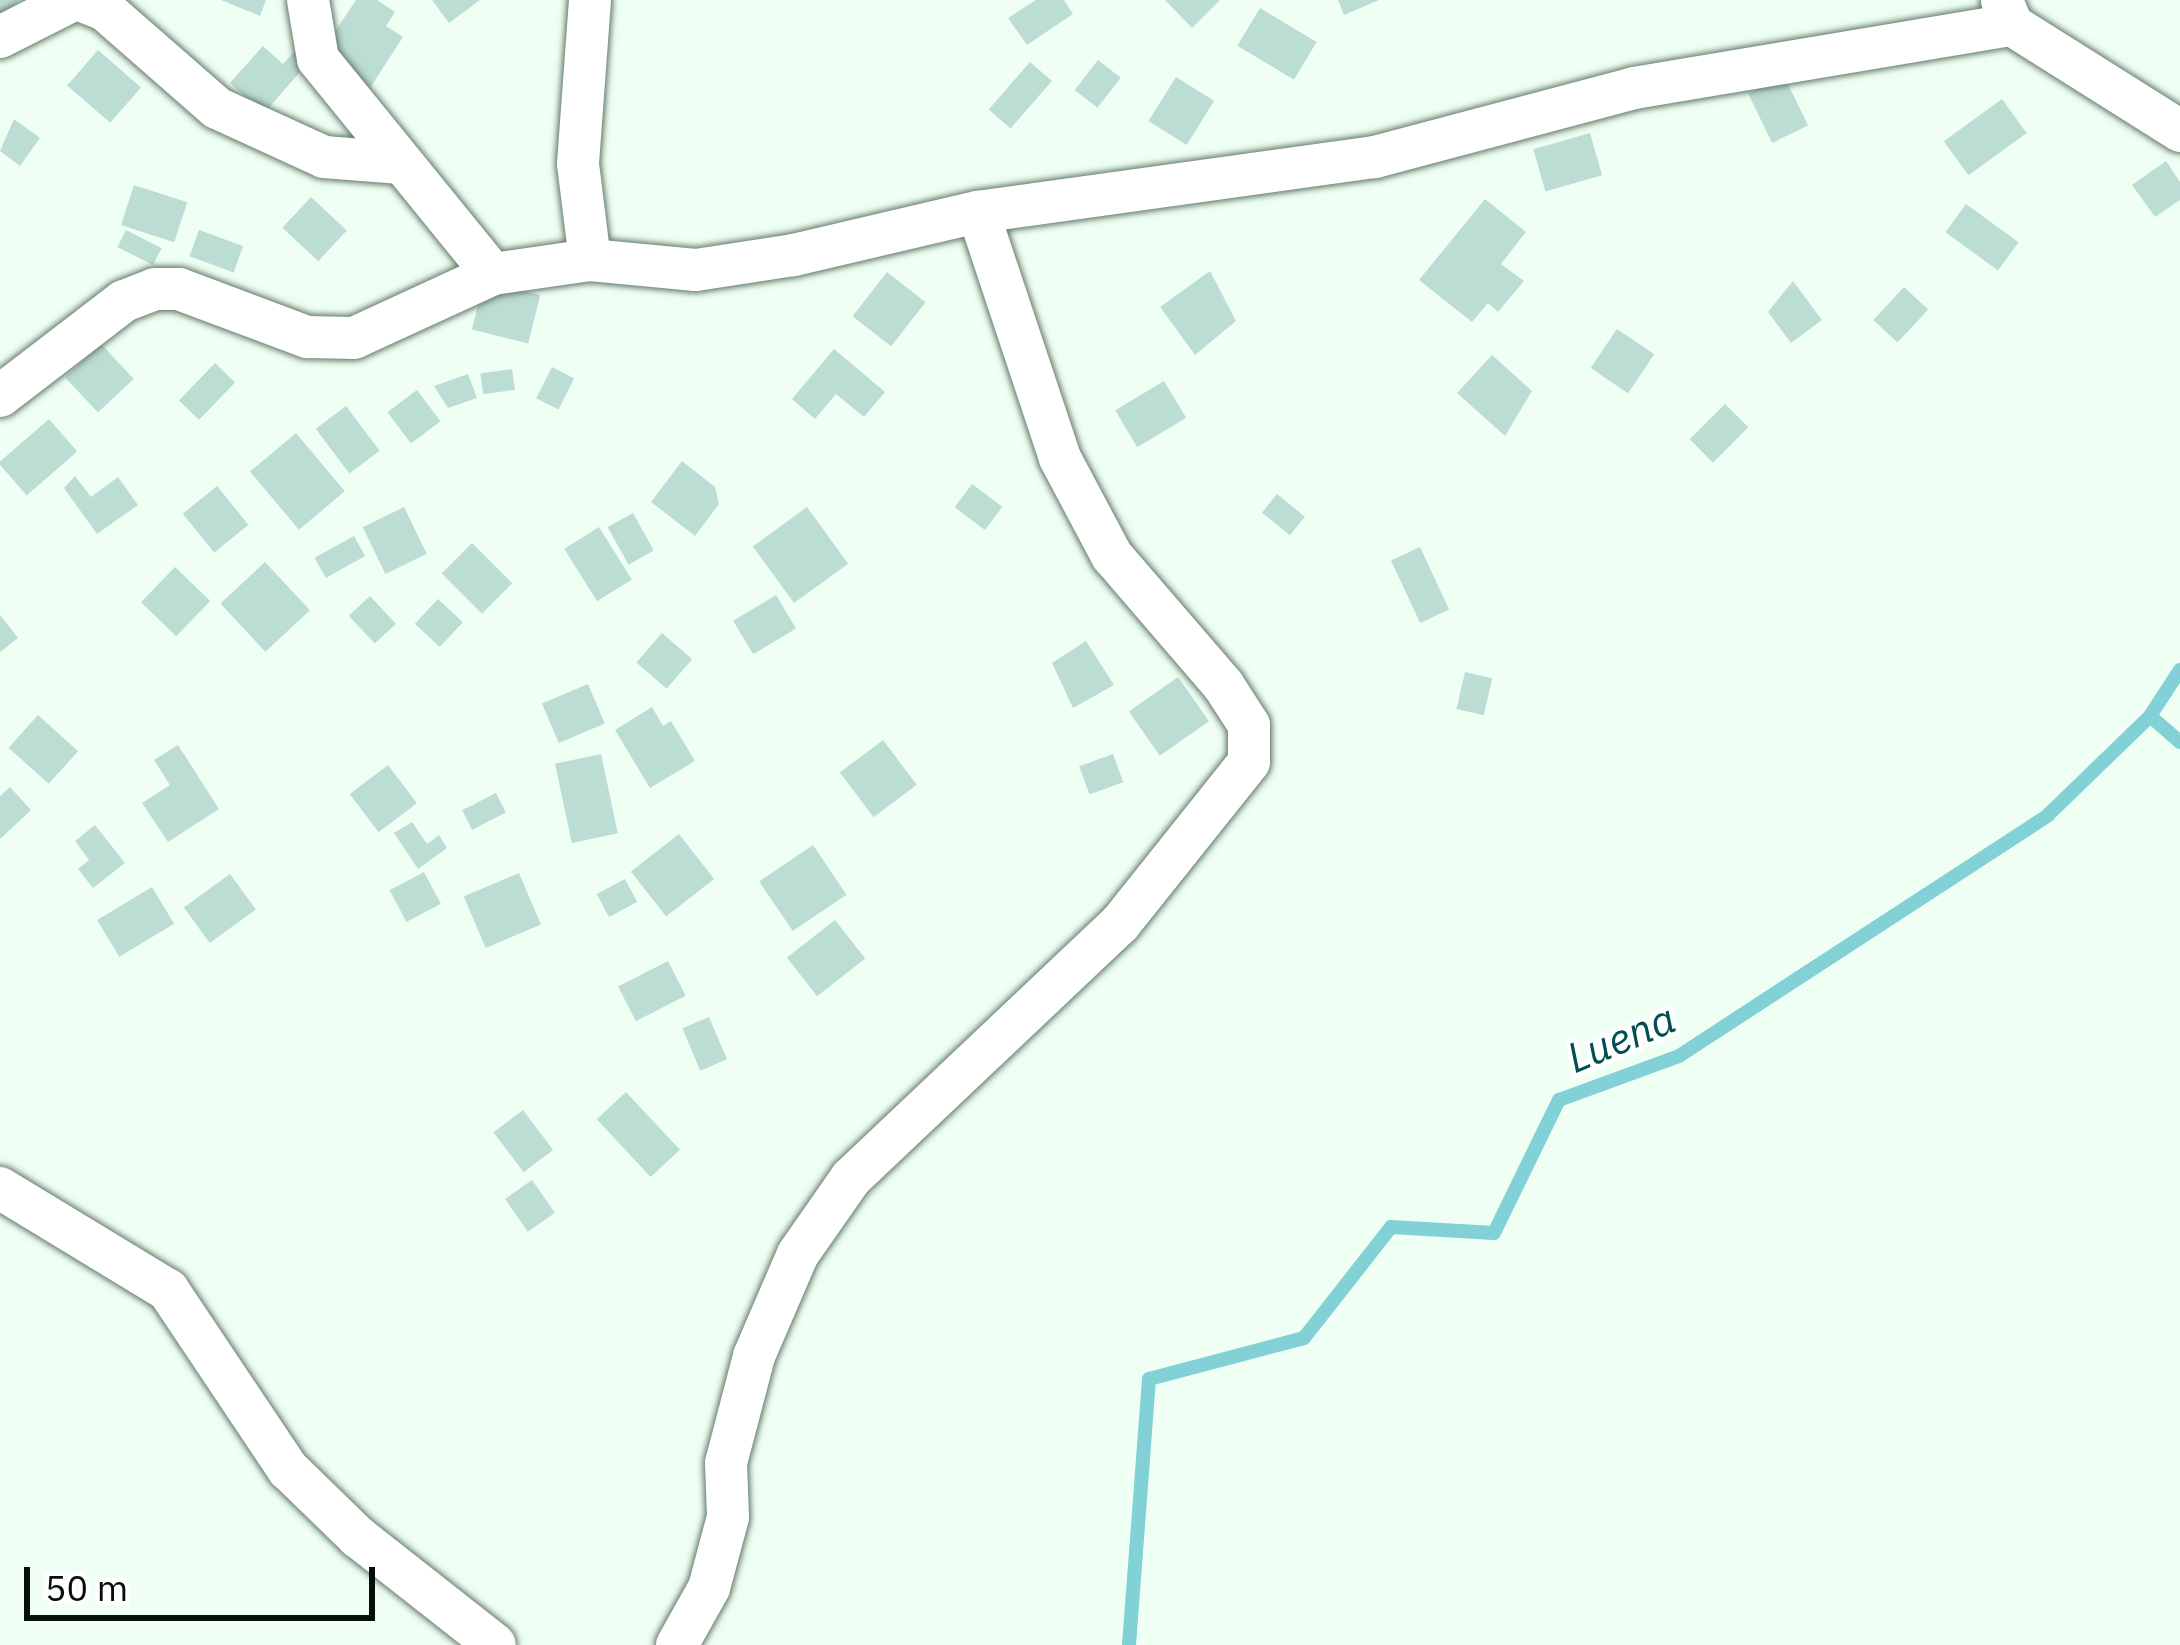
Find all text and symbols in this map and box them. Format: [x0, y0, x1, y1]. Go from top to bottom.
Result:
water label: Luena [1559, 993, 1683, 1083]
scale bar [30, 1543, 381, 1617]
text: 50 m [45, 1564, 128, 1611]

